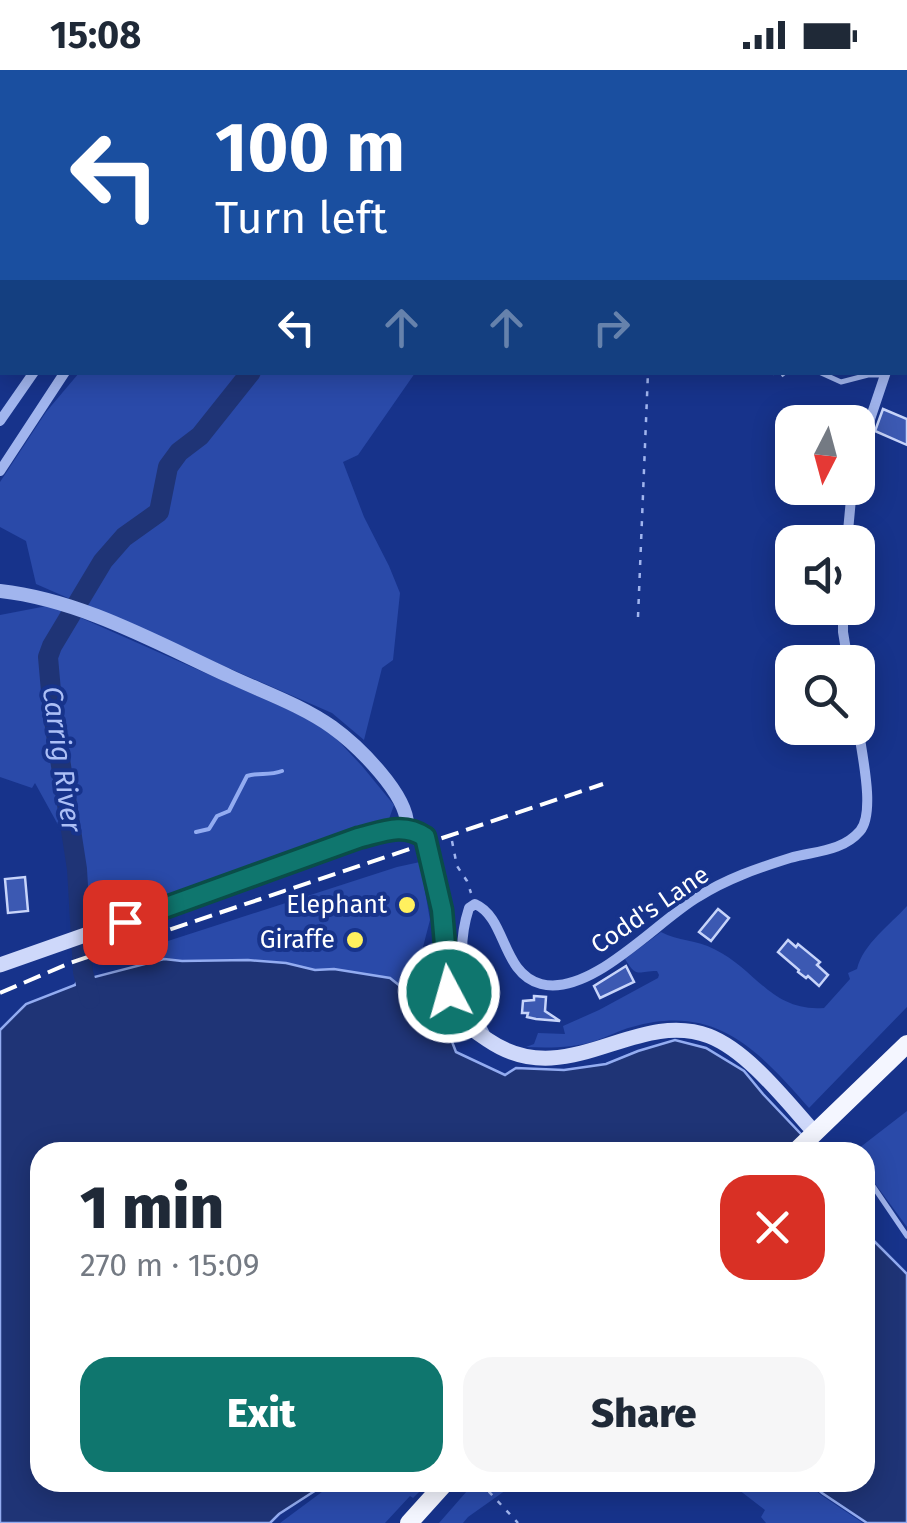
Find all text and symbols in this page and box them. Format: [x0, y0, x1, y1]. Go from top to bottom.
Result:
text: 15:08 [50, 12, 141, 58]
text: 100 m [215, 106, 405, 190]
icon: left [50, 110, 180, 240]
text: Turn left [215, 191, 387, 245]
icon: left [269, 300, 324, 355]
icon: ahead [374, 300, 429, 355]
icon: ahead [479, 300, 534, 355]
icon: right [584, 300, 639, 355]
north arrow [775, 405, 875, 505]
map controls [775, 405, 875, 745]
button: sound [775, 525, 875, 625]
button: search [775, 645, 875, 745]
water label: Carrig River [35, 684, 89, 835]
street label: Codd's Lane [585, 860, 715, 960]
pin [83, 880, 168, 965]
place label: Elephant [286, 890, 388, 920]
marker: Elephant [396, 894, 418, 916]
icon: arrive [98, 895, 153, 950]
place label: Giraffe [260, 925, 335, 955]
marker: Giraffe [344, 929, 366, 951]
position arrow [397, 940, 501, 1044]
text: 1 min [80, 1172, 224, 1244]
button: close [720, 1175, 825, 1280]
text: 270 m · 15:09 [80, 1246, 260, 1284]
button: Exit [80, 1357, 443, 1472]
button: Share [463, 1357, 825, 1472]

